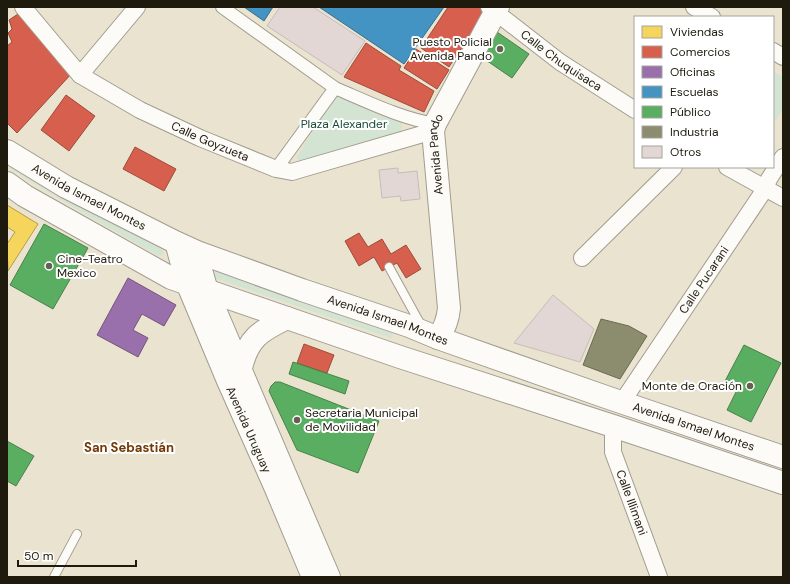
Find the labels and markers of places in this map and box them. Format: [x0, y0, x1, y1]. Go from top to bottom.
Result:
place label: Puesto Policial Avenida Pando [410, 34, 492, 64]
marker: Puesto Policial Avenida Pando [495, 44, 505, 54]
place label: Cine-Teatro Mexico [57, 251, 123, 281]
marker: Cine-Teatro Mexico [44, 261, 54, 271]
place label: Monte de Oración [642, 378, 742, 394]
marker: Monte de Oración [745, 381, 755, 391]
place label: Secretaria Municipal de Movilidad [305, 405, 418, 435]
marker: Secretaria Municipal de Movilidad [292, 415, 302, 425]

